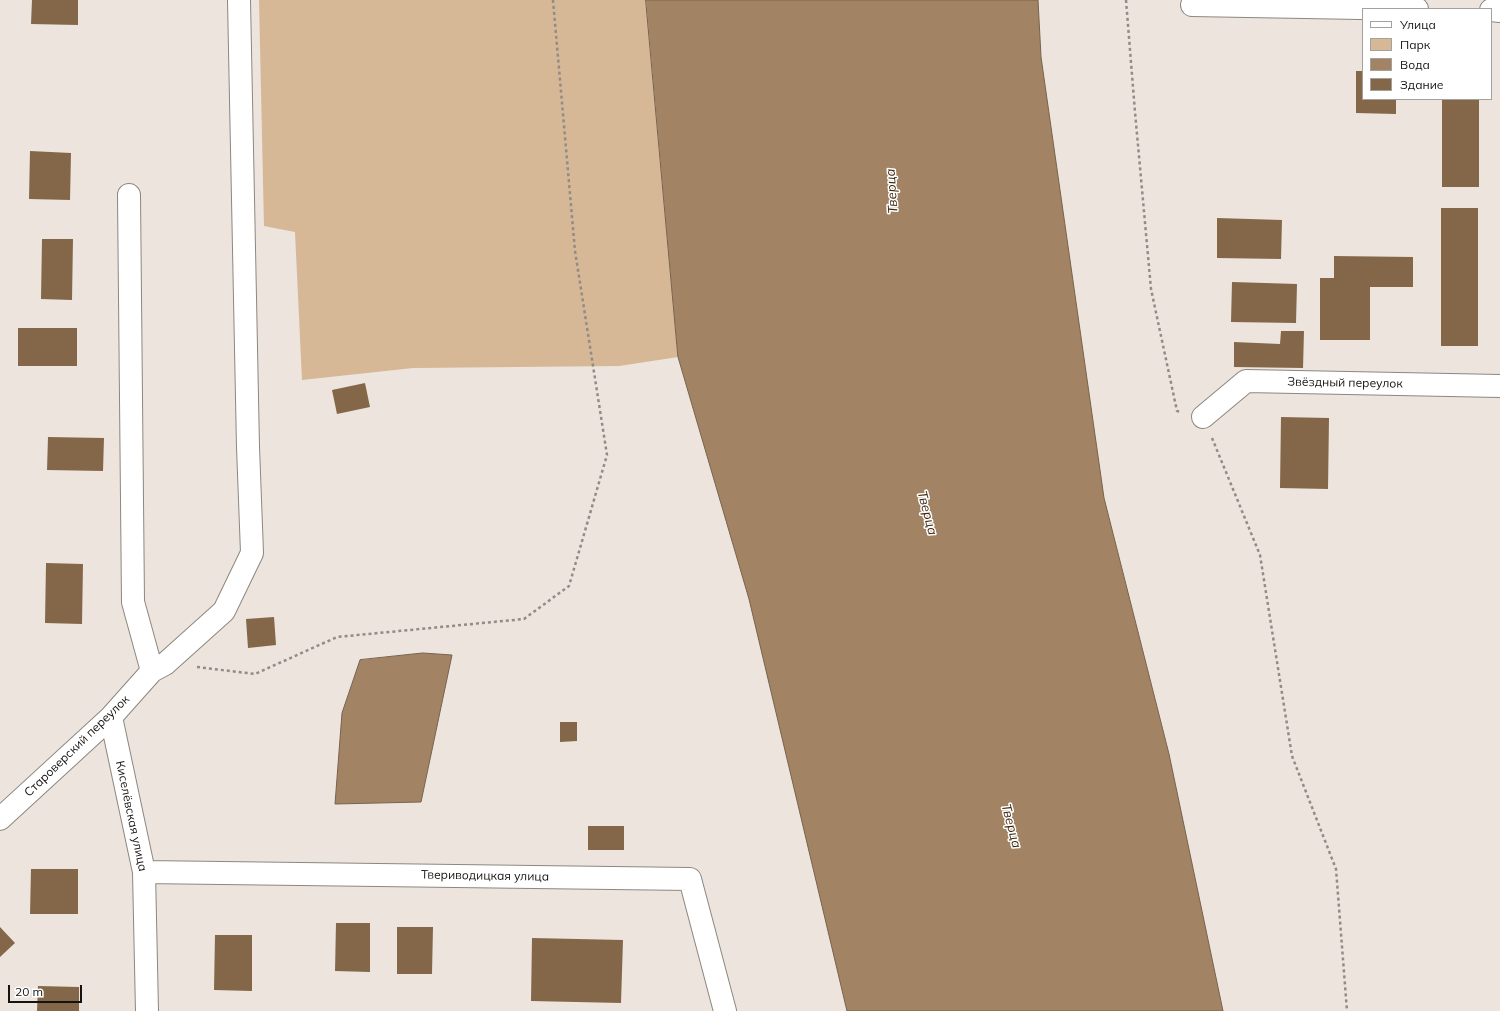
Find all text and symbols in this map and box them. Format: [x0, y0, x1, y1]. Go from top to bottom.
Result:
legend [1362, 8, 1492, 100]
text: Улица [1400, 17, 1436, 32]
text: Парк [1400, 37, 1430, 52]
text: Вода [1400, 57, 1430, 72]
text: Здание [1400, 77, 1443, 92]
water label: Тверца [883, 168, 901, 214]
street label: Звёздный переулок [1287, 375, 1403, 391]
water label: Тверца [914, 489, 940, 537]
street label: Староверский переулок [22, 692, 132, 800]
street label: Киселёвская улица [112, 759, 150, 873]
water label: Тверца [998, 802, 1024, 850]
street label: Твериводицкая улица [421, 868, 549, 884]
scale bar [10, 977, 84, 1003]
text: 20 m [15, 984, 43, 999]

